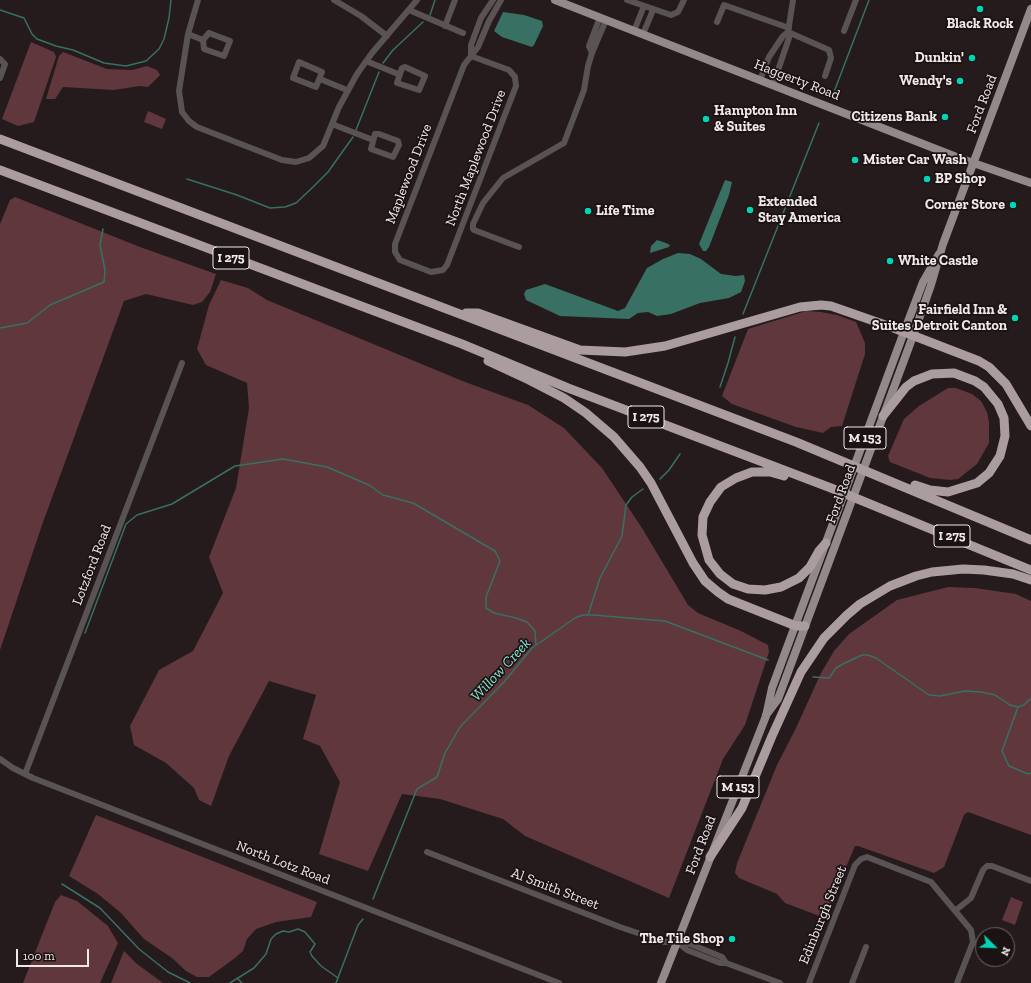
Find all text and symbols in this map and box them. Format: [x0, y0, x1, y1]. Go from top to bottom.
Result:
marker: Black Rock [975, 4, 985, 14]
place label: Black Rock [946, 16, 1014, 32]
place label: Dunkin' [915, 50, 964, 66]
marker: Dunkin' [967, 53, 977, 63]
street label: Haggerty Road [752, 56, 842, 104]
street label: Ford Road [963, 72, 1001, 136]
place label: Wendy's [899, 73, 952, 89]
marker: Wendy's [955, 76, 965, 86]
street label: North Maplewood Drive [442, 87, 510, 229]
place label: Hampton Inn & Suites [714, 103, 797, 136]
place label: Citizens Bank [851, 109, 937, 125]
marker: Citizens Bank [940, 112, 950, 122]
marker: Hampton Inn & Suites [701, 114, 711, 124]
street label: Maplewood Drive [382, 122, 436, 226]
place label: Mister Car Wash [863, 152, 967, 168]
marker: Mister Car Wash [850, 155, 860, 165]
place label: BP Shop [935, 171, 986, 187]
marker: BP Shop [922, 174, 932, 184]
place label: Extended Stay America [758, 194, 841, 226]
place label: Corner Store [925, 197, 1005, 213]
marker: Corner Store [1008, 200, 1018, 210]
place label: Life Time [596, 203, 654, 219]
marker: Extended Stay America [745, 205, 755, 215]
marker: Life Time [583, 206, 593, 216]
road number: I 275 [213, 247, 249, 269]
place label: White Castle [898, 253, 978, 269]
marker: White Castle [885, 256, 895, 266]
place label: Fairfield Inn & Suites Detroit Canton [872, 302, 1007, 334]
marker: Fairfield Inn & Suites Detroit Canton [1010, 313, 1020, 323]
road number: I 275 [628, 406, 664, 428]
road number: M 153 [844, 427, 886, 449]
street label: Ford Road [823, 462, 859, 526]
street label: Lotzford Road [69, 522, 115, 608]
road number: I 275 [934, 525, 970, 547]
water label: Willow Creek [467, 635, 535, 705]
road number: M 153 [717, 776, 759, 798]
street label: Ford Road [682, 813, 720, 877]
street label: North Lotz Road [234, 837, 332, 889]
street label: Edinburgh Street [796, 863, 850, 967]
street label: Al Smith Street [509, 865, 601, 913]
north arrow [975, 927, 1015, 967]
place label: The Tile Shop [639, 931, 724, 947]
marker: The Tile Shop [727, 934, 737, 944]
scale bar [18, 941, 91, 967]
text: N [998, 945, 1013, 958]
text: 100 m [23, 949, 55, 963]

